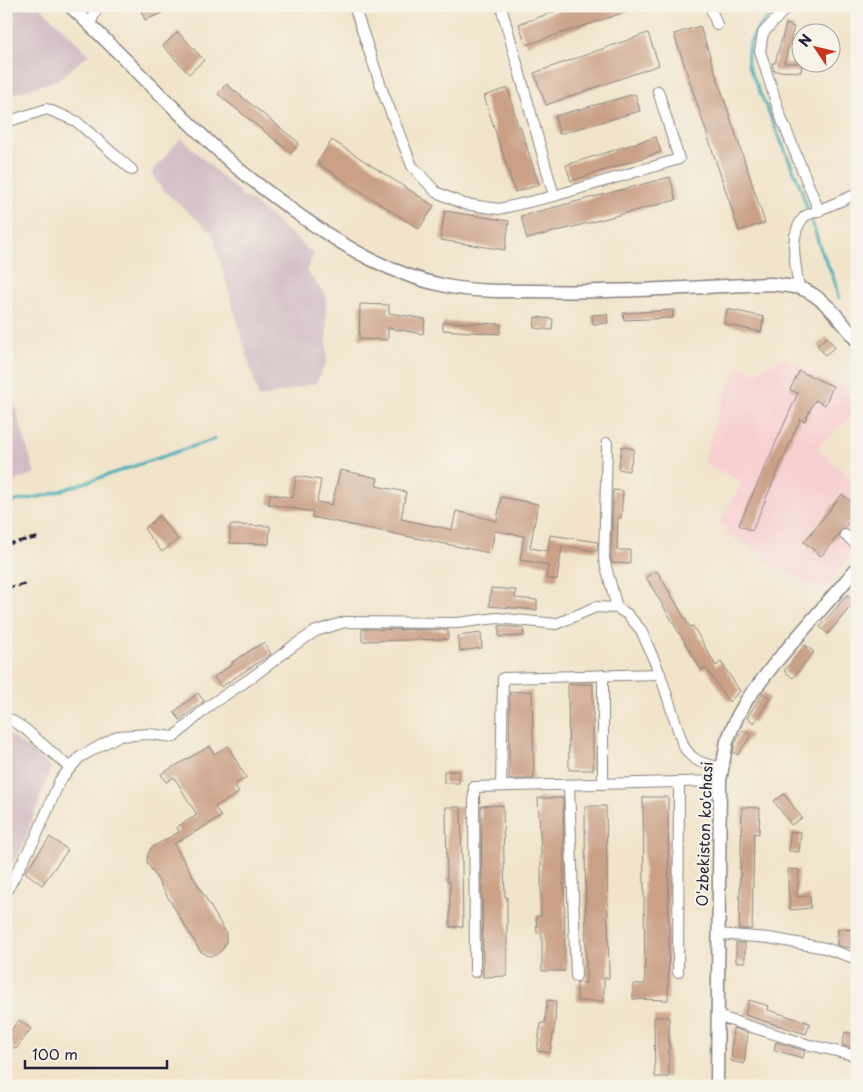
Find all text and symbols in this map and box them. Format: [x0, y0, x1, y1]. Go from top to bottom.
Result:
north arrow [790, 22, 840, 72]
text: N [793, 30, 817, 51]
street label: O'zbekiston ko'chasi [689, 761, 718, 907]
scale bar [25, 1037, 168, 1069]
text: 100 m [32, 1042, 78, 1065]

